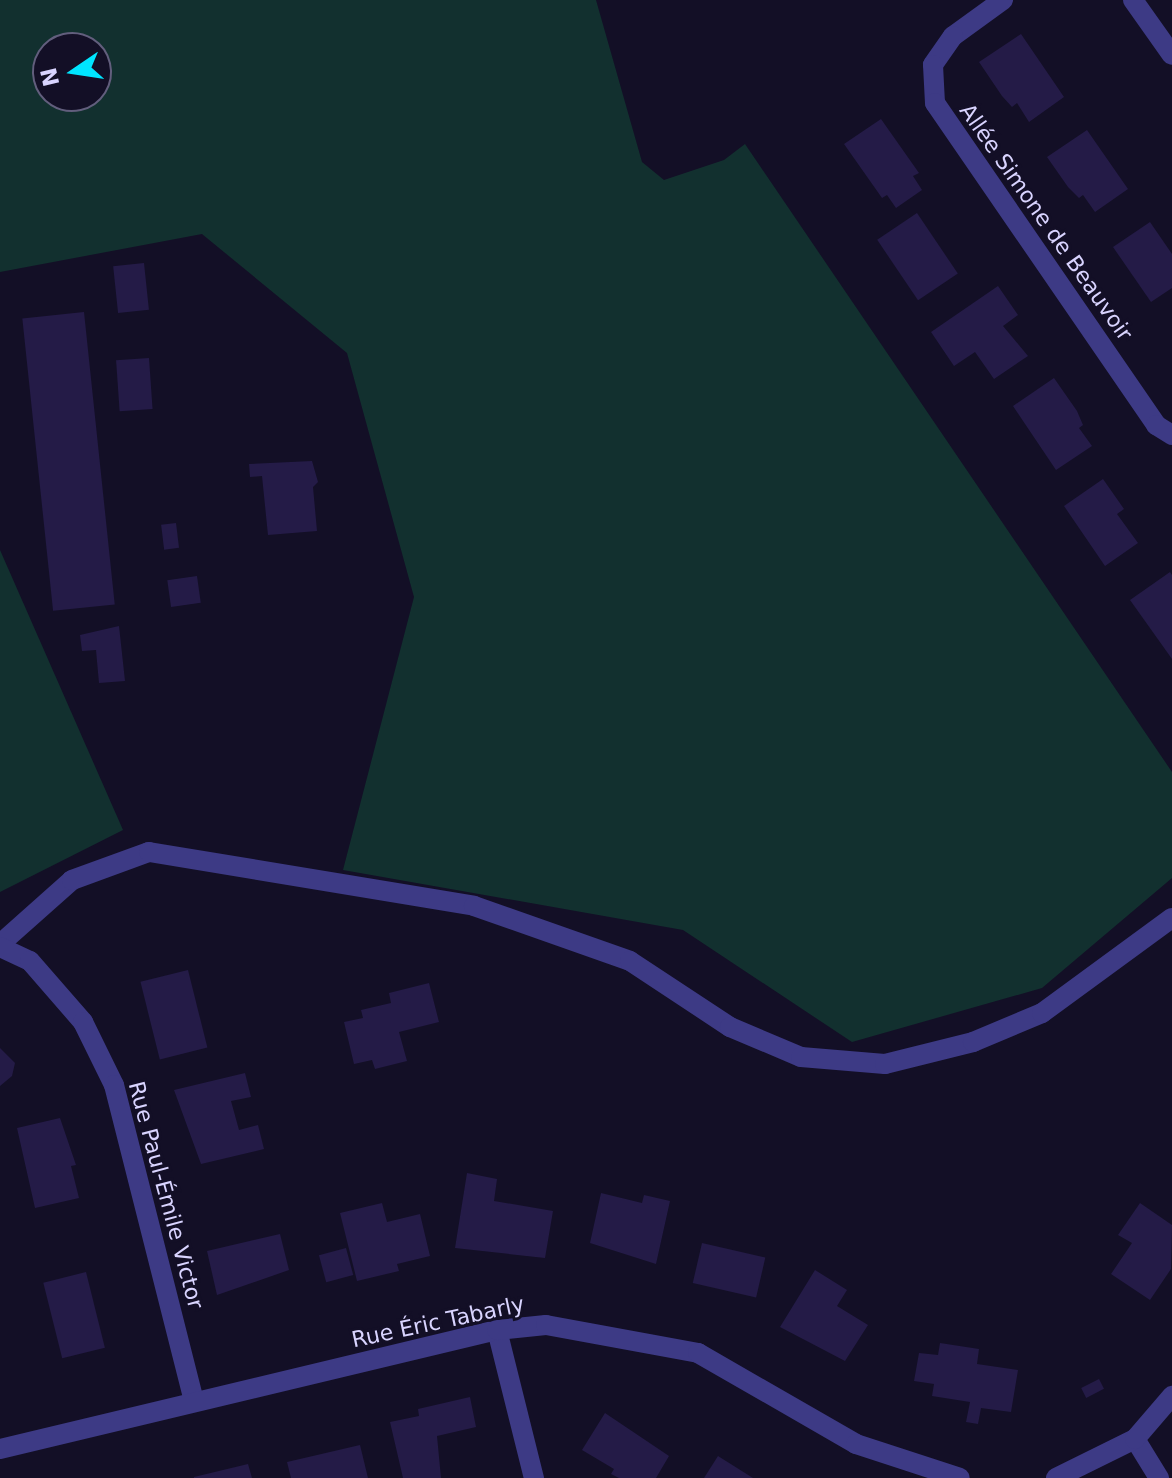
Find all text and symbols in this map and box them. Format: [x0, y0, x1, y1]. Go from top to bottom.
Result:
north arrow [32, 32, 112, 112]
text: N [36, 65, 64, 89]
street label: Allée Simone de Beauvoir [954, 99, 1138, 345]
street label: Rue Paul-Émile Victor [123, 1078, 209, 1312]
street label: Rue Éric Tabarly [349, 1291, 527, 1353]

